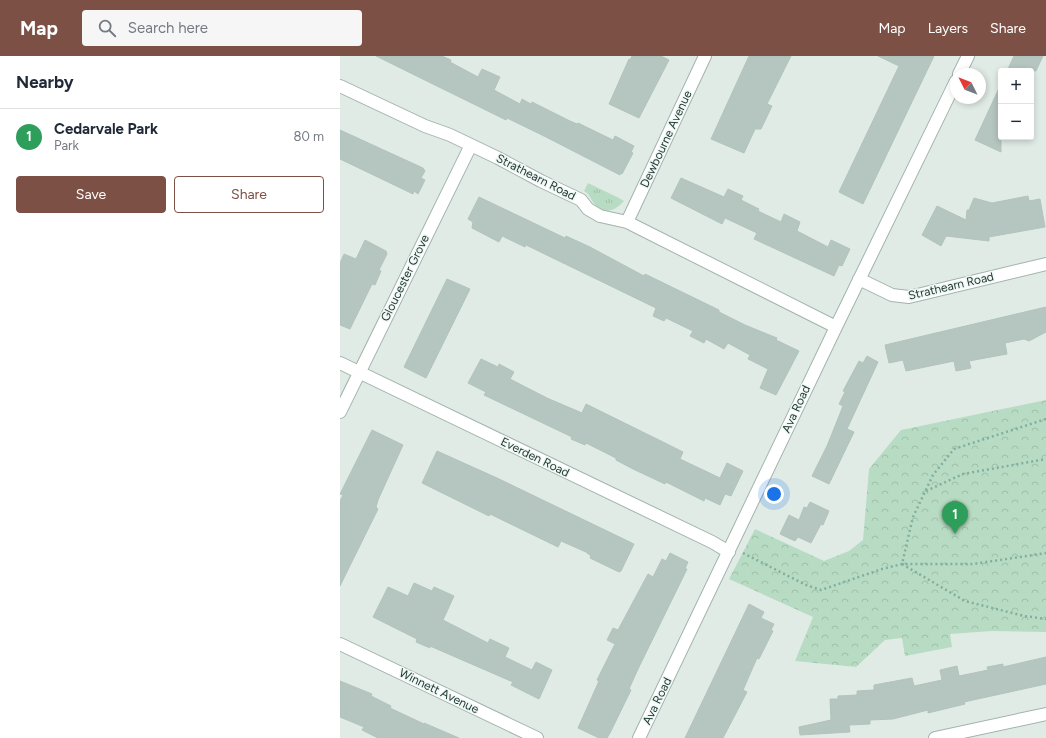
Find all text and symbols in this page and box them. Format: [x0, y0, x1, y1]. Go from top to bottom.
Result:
search box [82, 10, 362, 46]
text: Map [20, 17, 58, 40]
icon: search [96, 17, 118, 39]
text: Search here [128, 19, 208, 37]
text: Map [878, 20, 906, 37]
text: Layers [928, 20, 968, 37]
text: Share [990, 20, 1026, 37]
north arrow [950, 68, 986, 104]
map controls [998, 68, 1034, 140]
button: + [998, 68, 1034, 104]
text: Nearby [16, 72, 74, 92]
street label: Dewbourne Avenue [637, 88, 695, 190]
button: − [998, 104, 1034, 140]
text: Cedarvale Park [54, 120, 158, 138]
text: 1 [26, 129, 32, 144]
text: 80 m [293, 129, 324, 144]
text: Park [54, 138, 79, 153]
street label: Strathearn Road [494, 151, 578, 203]
button: Save [16, 176, 166, 213]
button: Share [174, 176, 324, 213]
street label: Gloucester Grove [378, 232, 432, 324]
street label: Strathearn Road [907, 269, 995, 303]
street label: Ava Road [779, 383, 813, 435]
street label: Everden Road [498, 434, 572, 480]
your location [764, 484, 784, 504]
pin: 1 [942, 501, 968, 534]
street label: Winnett Avenue [397, 666, 482, 717]
street label: Ava Road [640, 675, 674, 727]

